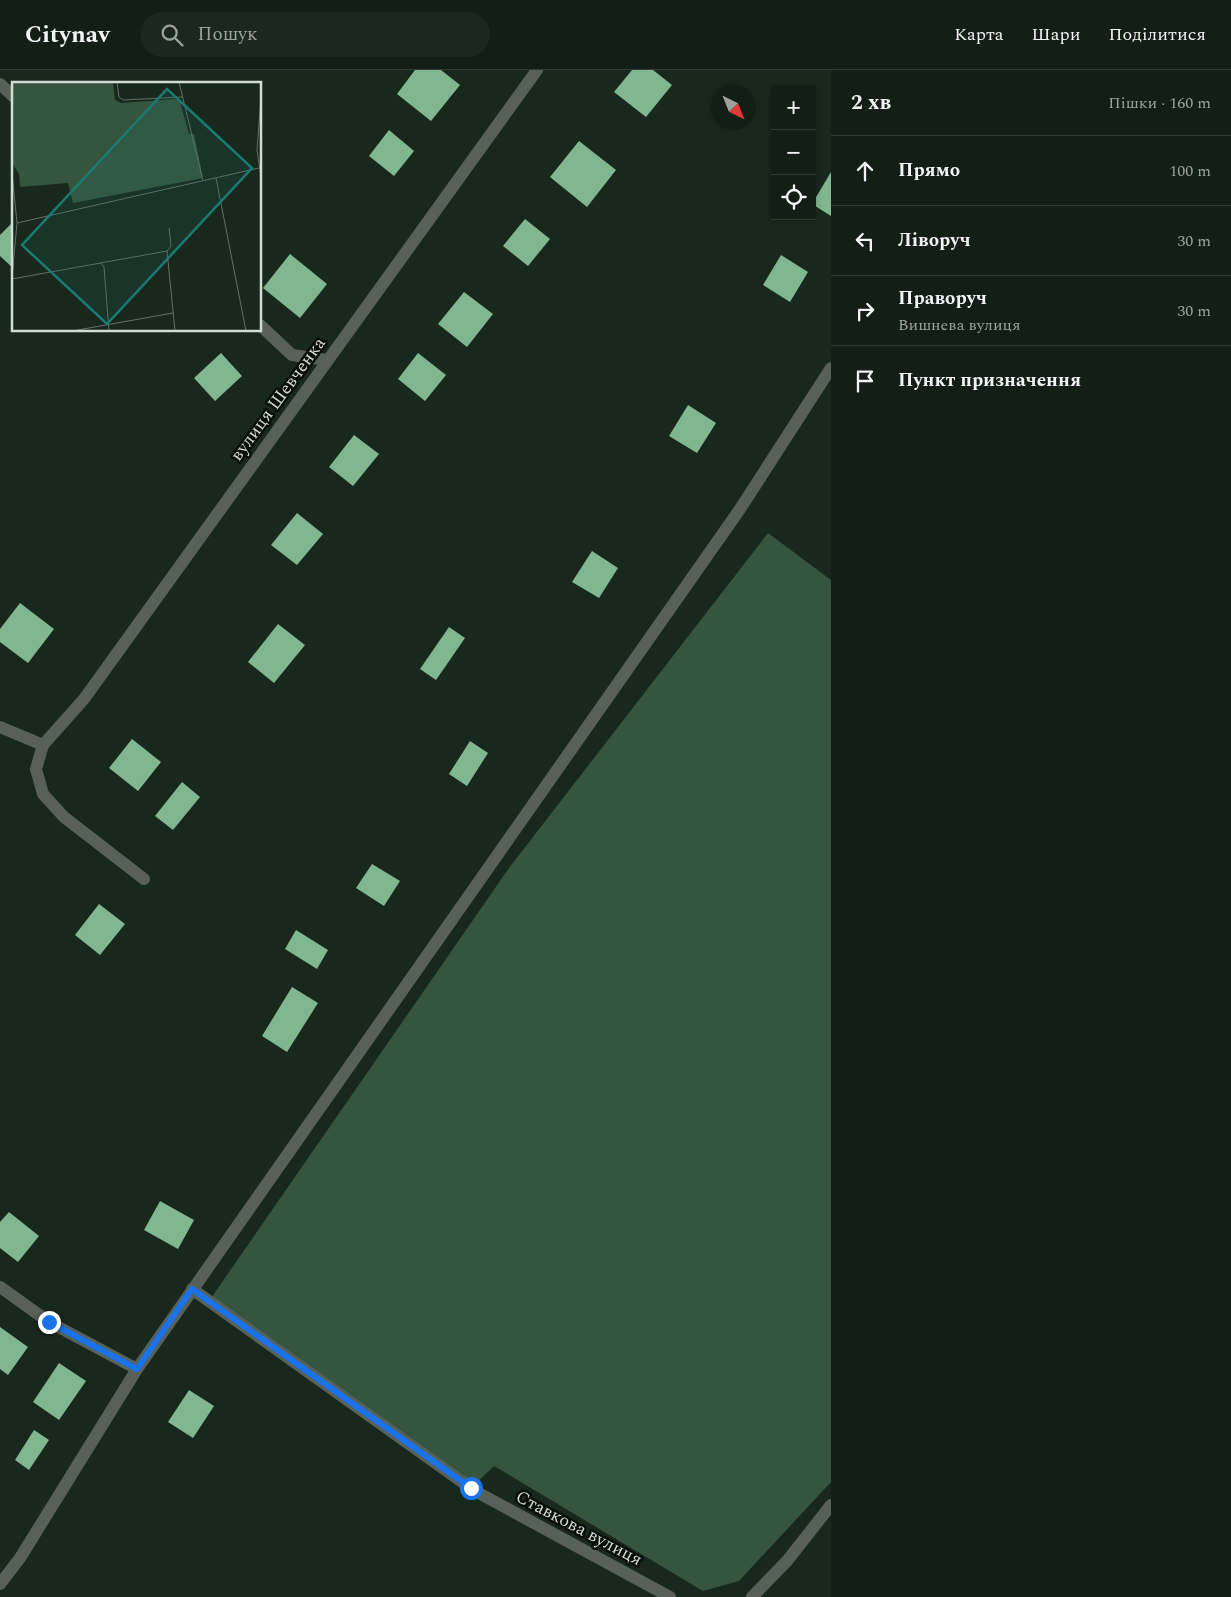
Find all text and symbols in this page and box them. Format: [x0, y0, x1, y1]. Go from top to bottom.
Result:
search box [140, 12, 490, 57]
text: Citynav [25, 17, 110, 53]
text: Пошук [198, 20, 258, 49]
icon: search [158, 21, 186, 49]
text: Карта [954, 21, 1004, 48]
text: Шари [1032, 21, 1080, 48]
text: Поділитися [1108, 21, 1206, 48]
inset map [12, 82, 261, 331]
north arrow [711, 85, 756, 130]
map controls [771, 85, 816, 220]
button: + [771, 85, 816, 130]
text: 2 хв [851, 87, 891, 119]
text: Пішки · 160 m [1108, 91, 1211, 115]
button: − [771, 130, 816, 175]
text: Прямо [898, 156, 960, 185]
icon: ahead [851, 157, 879, 185]
text: 100 m [1169, 159, 1211, 183]
button: locate [771, 175, 816, 220]
text: Ліворуч [898, 226, 971, 255]
icon: left [851, 227, 879, 255]
text: 30 m [1177, 229, 1211, 253]
text: Праворуч [898, 284, 987, 313]
icon: right [851, 297, 879, 325]
text: 30 m [1177, 299, 1211, 323]
text: Вишнева вулиця [898, 313, 1021, 337]
street label: вулиця Шевченка [224, 331, 332, 467]
text: Пункт призначення [898, 366, 1081, 395]
icon: arrive [851, 367, 879, 395]
route end [38, 1311, 61, 1334]
route start [460, 1477, 483, 1500]
street label: Ставкова вулиця [511, 1483, 647, 1573]

